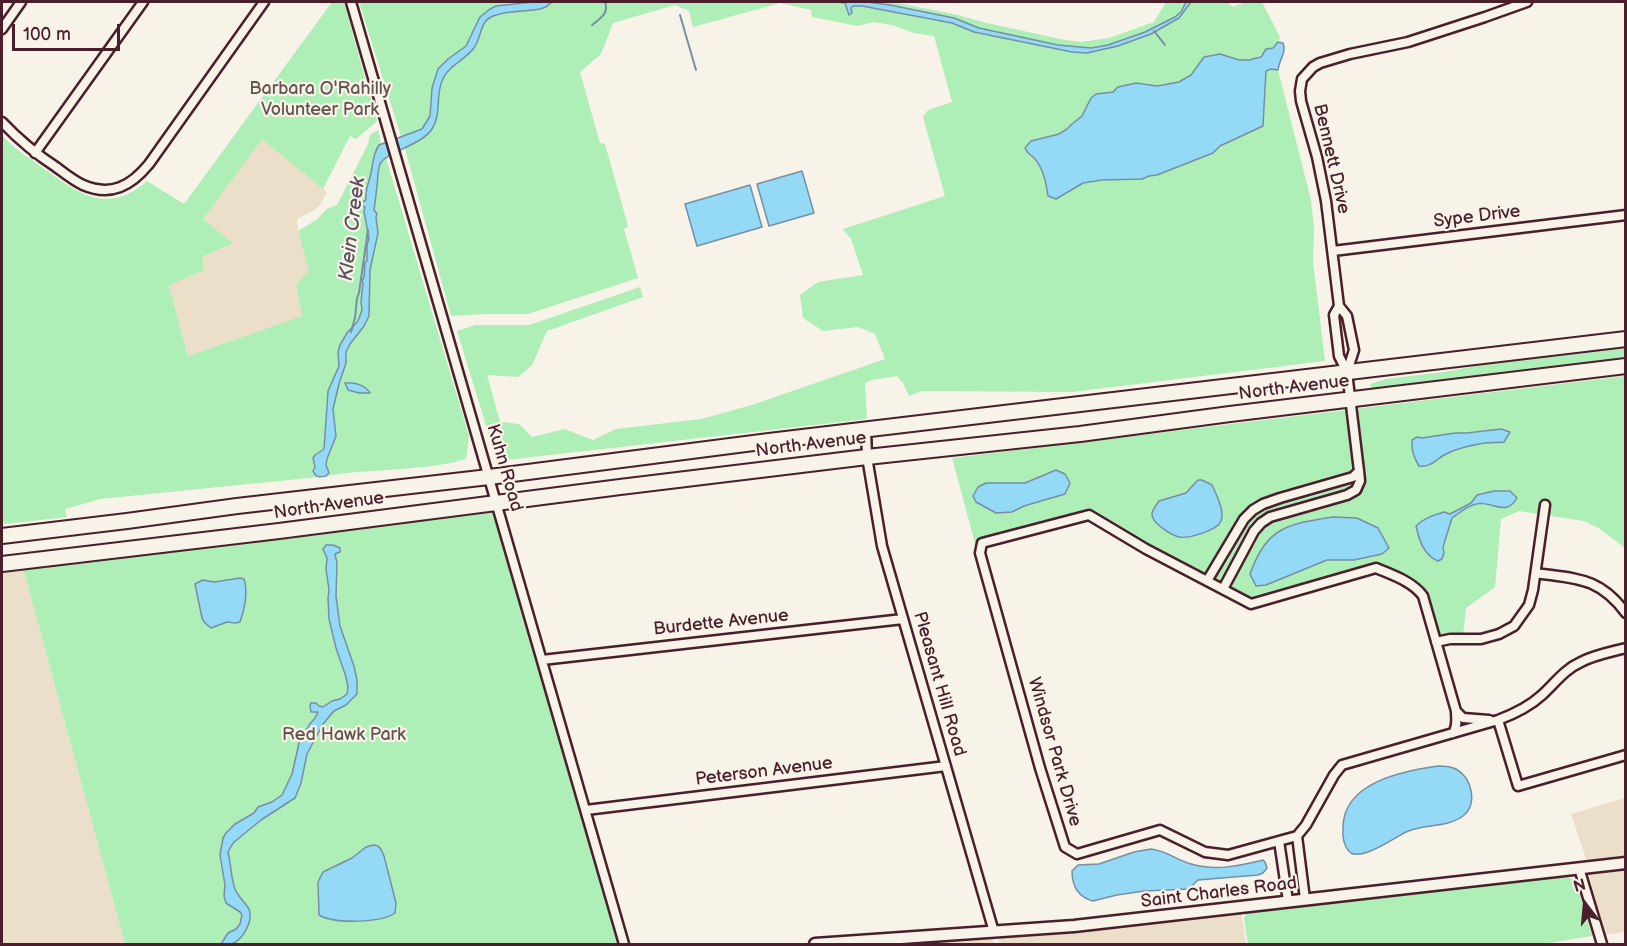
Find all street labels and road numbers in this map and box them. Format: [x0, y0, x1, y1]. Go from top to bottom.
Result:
street label: Bennett Drive [1308, 102, 1354, 216]
street label: Sype Drive [1432, 201, 1522, 233]
street label: North Avenue [1237, 371, 1351, 405]
street label: Kuhn Road [481, 422, 527, 514]
street label: North Avenue [754, 428, 868, 462]
street label: North Avenue [272, 488, 386, 524]
street label: Burdette Avenue [652, 605, 790, 641]
street label: Pleasant Hill Road [908, 609, 970, 759]
street label: Windsor Park Drive [1022, 675, 1086, 829]
street label: Peterson Avenue [694, 753, 834, 791]
street label: Saint Charles Road [1140, 873, 1298, 913]

